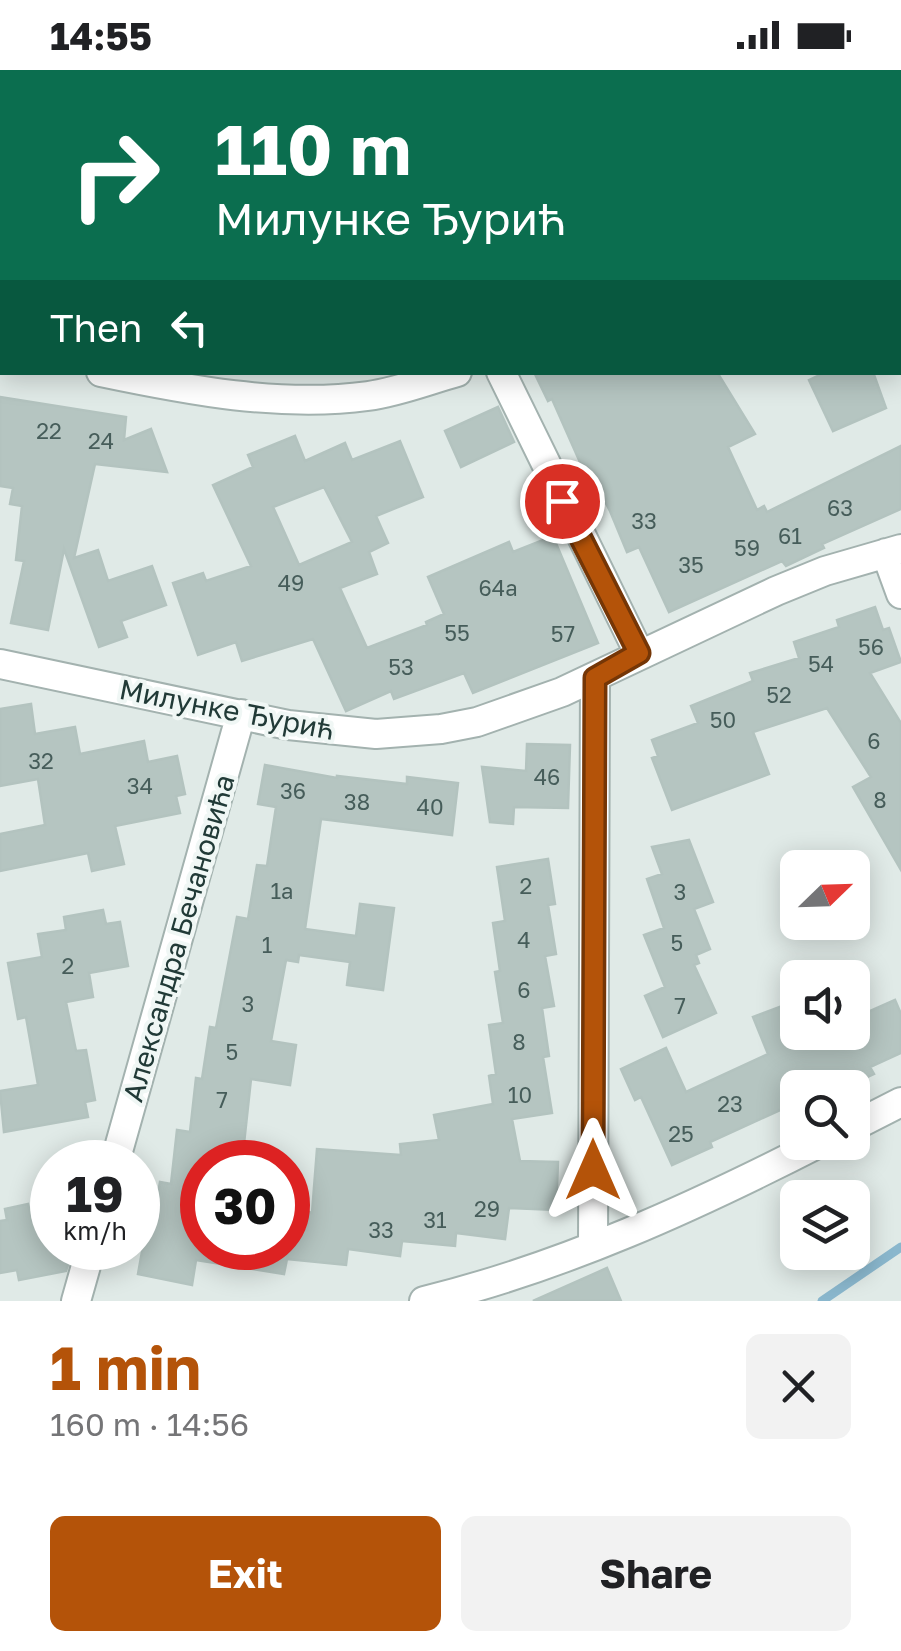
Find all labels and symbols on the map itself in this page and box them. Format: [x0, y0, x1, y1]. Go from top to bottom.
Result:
house number: 22 [36, 417, 62, 444]
house number: 24 [88, 427, 114, 454]
pin [520, 459, 605, 544]
house number: 63 [827, 494, 853, 521]
house number: 33 [631, 507, 657, 534]
house number: 61 [778, 522, 802, 549]
house number: 59 [734, 534, 760, 561]
house number: 35 [678, 551, 704, 578]
house number: 49 [278, 569, 304, 596]
house number: 64a [478, 574, 518, 601]
house number: 55 [444, 619, 470, 646]
house number: 57 [551, 620, 575, 647]
house number: 56 [858, 633, 884, 660]
house number: 54 [808, 650, 834, 677]
house number: 53 [388, 653, 414, 680]
street label: Милунке Ђурић [117, 672, 337, 746]
house number: 52 [766, 681, 792, 708]
house number: 50 [710, 706, 736, 733]
house number: 6 [867, 727, 881, 754]
house number: 32 [28, 747, 54, 774]
house number: 46 [534, 763, 560, 790]
street label: Александра Бечановића [115, 771, 241, 1105]
house number: 34 [127, 772, 153, 799]
house number: 36 [280, 777, 306, 804]
house number: 8 [873, 786, 887, 813]
house number: 38 [344, 788, 370, 815]
house number: 40 [416, 793, 444, 820]
north arrow [780, 850, 870, 940]
house number: 2 [520, 872, 532, 899]
house number: 1a [270, 877, 294, 904]
house number: 3 [674, 878, 686, 905]
house number: 4 [517, 926, 531, 953]
house number: 5 [671, 929, 683, 956]
house number: 1 [262, 931, 273, 958]
house number: 2 [62, 952, 74, 979]
house number: 6 [517, 976, 531, 1003]
house number: 3 [242, 990, 254, 1017]
house number: 7 [674, 992, 686, 1019]
house number: 8 [512, 1028, 526, 1055]
house number: 5 [226, 1038, 238, 1065]
house number: 10 [508, 1081, 532, 1108]
house number: 7 [216, 1086, 228, 1113]
house number: 23 [717, 1090, 743, 1117]
position arrow [541, 1118, 645, 1222]
house number: 25 [668, 1120, 694, 1147]
speed limit sign: 30 [180, 1140, 310, 1270]
house number: 29 [474, 1195, 500, 1222]
house number: 31 [423, 1206, 447, 1233]
house number: 33 [368, 1216, 394, 1243]

